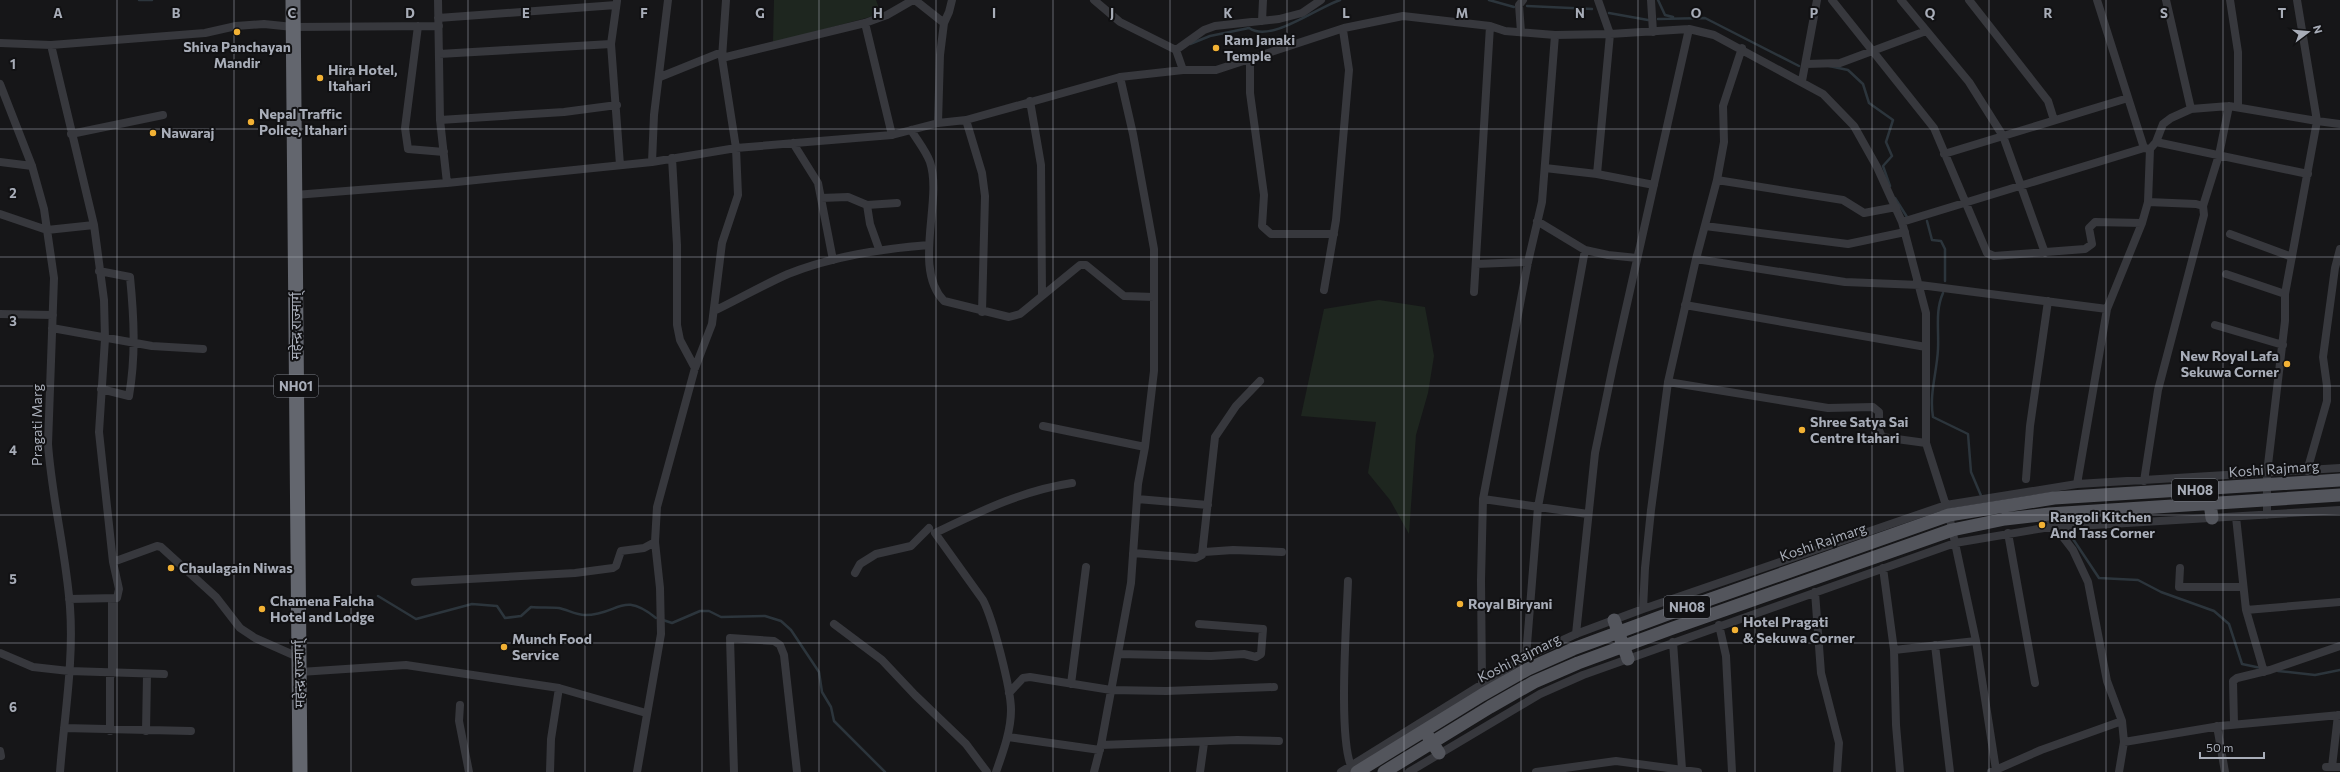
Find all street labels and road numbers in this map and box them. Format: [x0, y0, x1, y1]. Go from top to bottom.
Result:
street label: महेन्द्र राज्मार्ग् [287, 290, 306, 360]
road number: NH01 [274, 375, 318, 397]
street label: Pragati Marg [28, 384, 45, 466]
street label: Koshi Rajmarg [2228, 457, 2320, 480]
road number: NH08 [2172, 479, 2218, 501]
street label: Koshi Rajmarg [1777, 519, 1869, 564]
road number: NH08 [1664, 596, 1710, 618]
street label: Koshi Rajmarg [1474, 629, 1563, 686]
street label: महेन्द्र राज्मार्ग् [289, 638, 310, 708]

